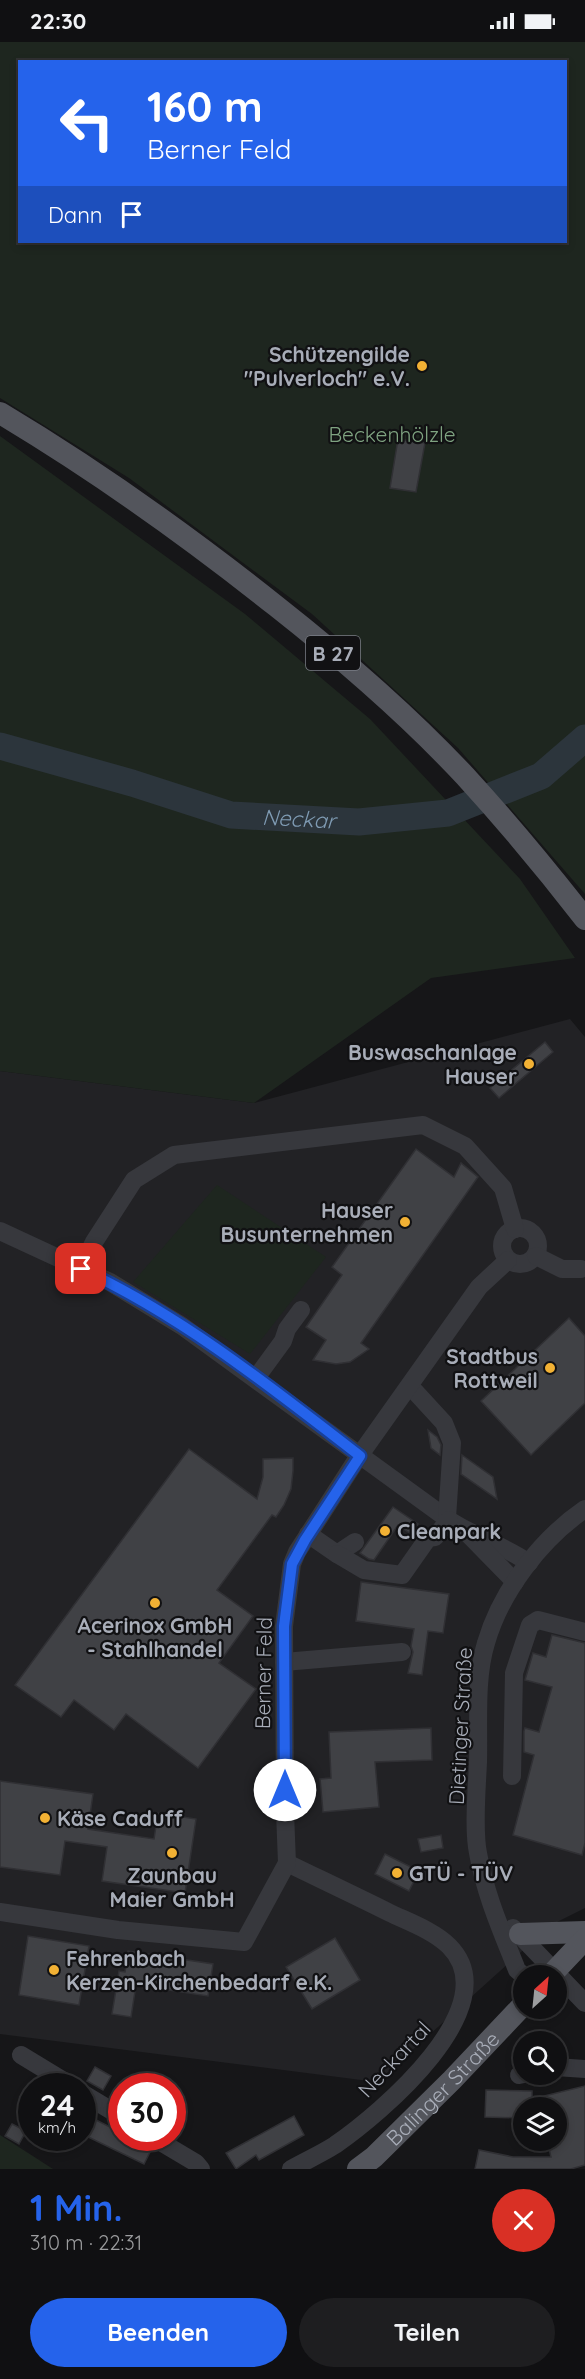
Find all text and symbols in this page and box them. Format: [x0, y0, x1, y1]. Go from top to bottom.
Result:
text: 22:30 [30, 7, 86, 35]
text: 160 m [147, 80, 263, 133]
icon: left [48, 84, 126, 162]
text: Berner Feld [147, 132, 291, 166]
icon: arrive [115, 198, 148, 231]
text: Dann [48, 201, 103, 229]
place label: Schützengilde "Pulverloch" e.V. [244, 341, 410, 391]
marker: Schützengilde "Pulverloch" e.V. [415, 359, 429, 373]
park label: Beckenhölzle [328, 421, 456, 447]
road number: B 27 [306, 636, 360, 670]
water label: Neckar [261, 803, 339, 835]
place label: Buswaschanlage Hauser [348, 1039, 517, 1089]
marker: Buswaschanlage Hauser [522, 1057, 536, 1071]
place label: Hauser Busunternehmen [220, 1197, 393, 1247]
marker: Hauser Busunternehmen [398, 1215, 412, 1229]
pin [55, 1243, 106, 1294]
icon: arrive [64, 1252, 97, 1285]
place label: Stadtbus Rottweil [446, 1343, 538, 1393]
marker: Stadtbus Rottweil [543, 1361, 557, 1375]
place label: Cleanpark [397, 1518, 501, 1544]
marker: Cleanpark [378, 1524, 392, 1538]
marker: Acerinox GmbH - Stahlhandel [148, 1596, 162, 1610]
place label: Acerinox GmbH - Stahlhandel [78, 1612, 232, 1662]
street label: Berner Feld [249, 1617, 277, 1729]
street label: Dietinger Straße [443, 1647, 477, 1805]
position arrow [253, 1758, 317, 1822]
place label: Käse Caduff [57, 1805, 184, 1831]
marker: Käse Caduff [38, 1811, 52, 1825]
marker: Zaunbau Maier GmbH [165, 1846, 179, 1860]
place label: GTÜ - TÜV [409, 1860, 513, 1886]
place label: Zaunbau Maier GmbH [110, 1862, 235, 1912]
marker: GTÜ - TÜV [390, 1866, 404, 1880]
place label: Fehrenbach Kerzen-Kirchenbedarf e.K. [66, 1945, 332, 1995]
marker: Fehrenbach Kerzen-Kirchenbedarf e.K. [47, 1963, 61, 1977]
north arrow [513, 1965, 567, 2019]
map controls [513, 1965, 567, 2151]
street label: Neckartal [352, 2016, 436, 2102]
street label: Balinger Straße [380, 2026, 504, 2151]
button: search [513, 2031, 567, 2085]
speed limit sign: 30 [108, 2073, 186, 2151]
text: 24 [40, 2086, 74, 2124]
button: layers [513, 2097, 567, 2151]
text: km/h [38, 2118, 76, 2137]
text: 1 Min. [30, 2185, 122, 2230]
button: close [492, 2189, 555, 2252]
text: 310 m · 22:31 [30, 2230, 142, 2255]
button: Beenden [30, 2298, 287, 2367]
button: Teilen [299, 2298, 555, 2367]

